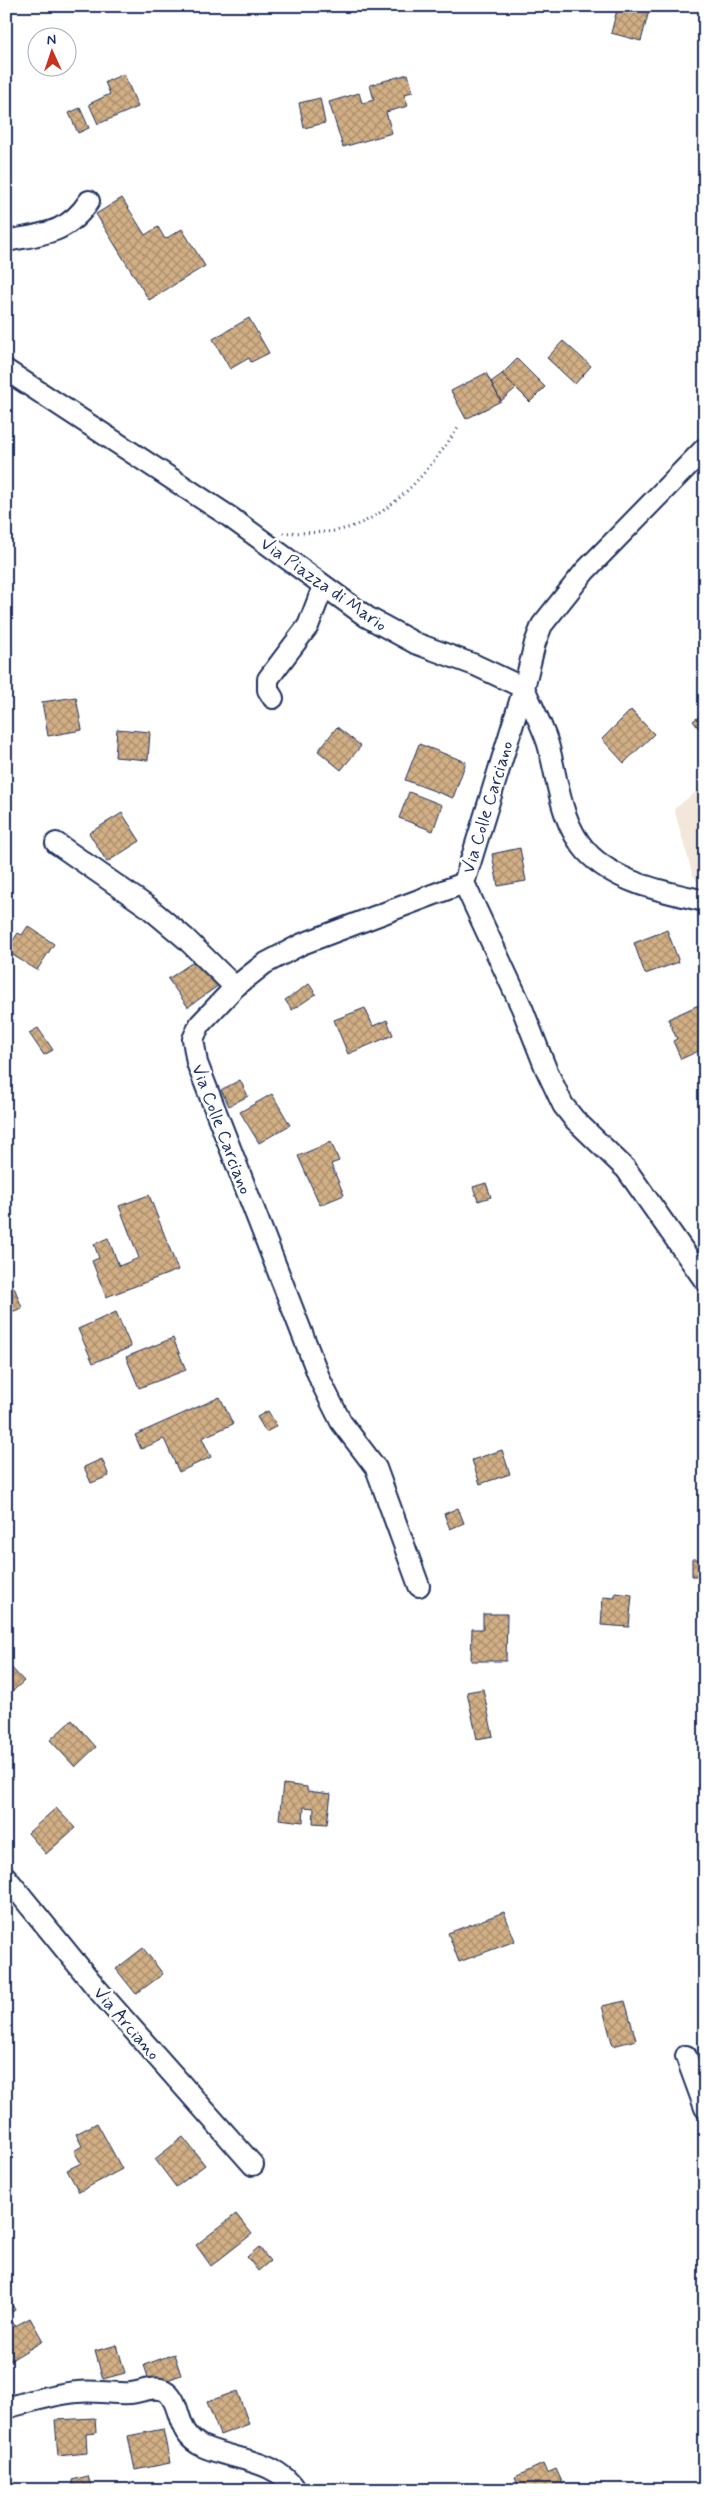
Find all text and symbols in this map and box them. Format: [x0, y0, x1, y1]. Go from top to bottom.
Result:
north arrow [28, 28, 78, 78]
text: N [46, 31, 57, 49]
street label: Via Piazza di Mario [255, 532, 392, 638]
street label: Via Colle Carciano [456, 738, 520, 877]
street label: Via Colle Carciano [185, 1061, 257, 1198]
street label: Via Arciano [88, 1982, 165, 2066]

